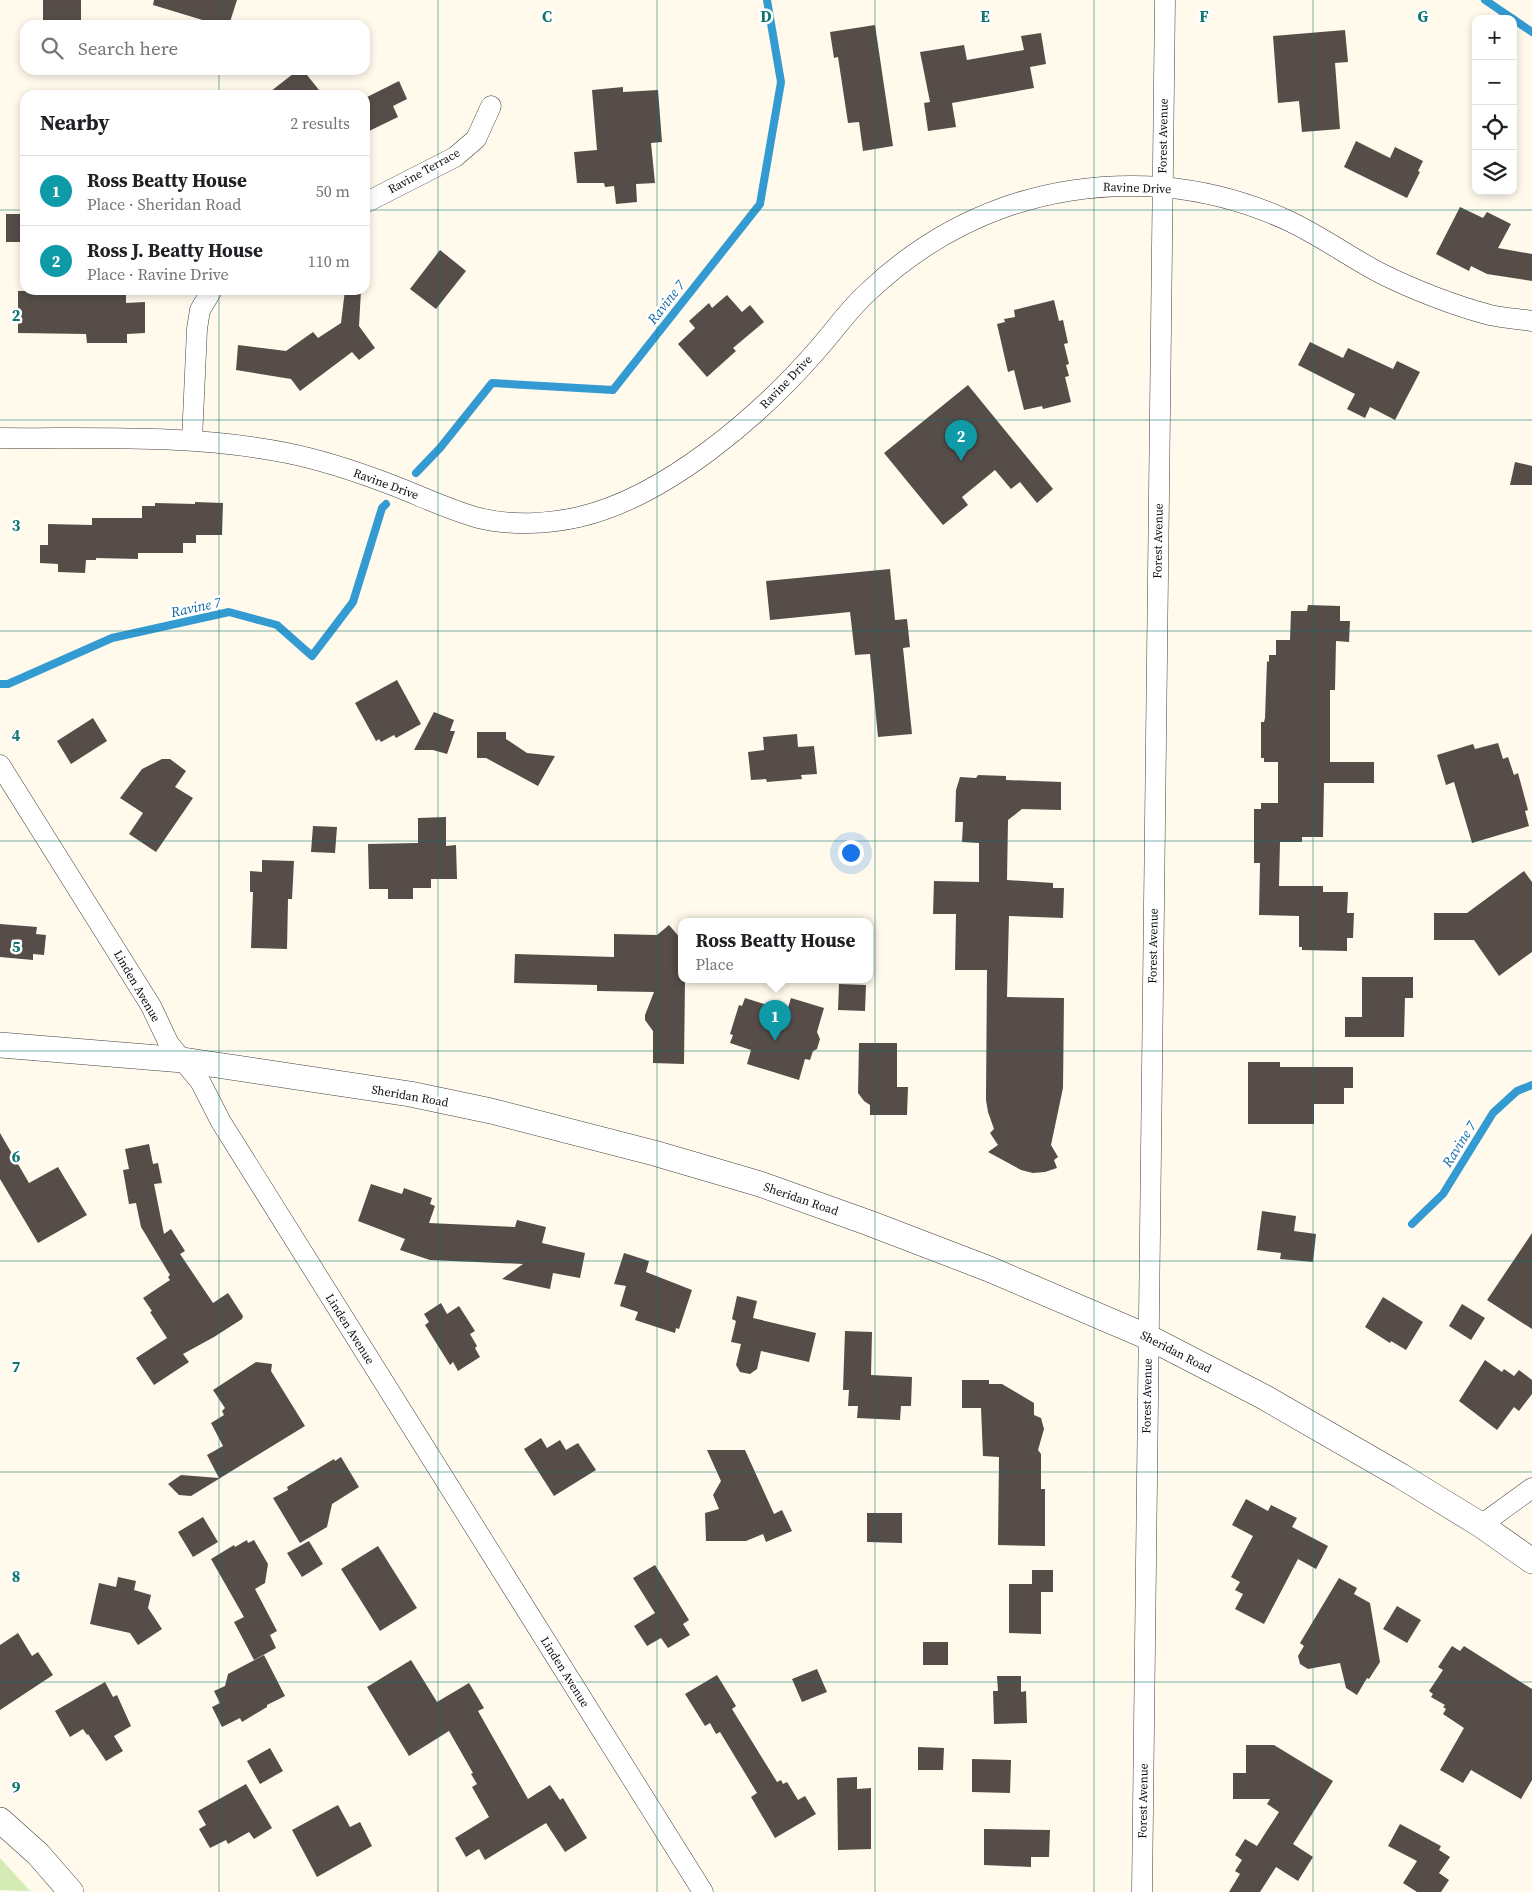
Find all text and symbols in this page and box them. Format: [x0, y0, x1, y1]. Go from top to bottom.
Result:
text: C [542, 5, 552, 27]
text: D [760, 5, 772, 27]
text: E [980, 5, 990, 27]
text: F [1199, 5, 1209, 27]
text: G [1418, 5, 1429, 27]
map controls [1472, 15, 1517, 195]
button: + [1472, 15, 1517, 60]
search box [20, 20, 370, 75]
icon: search [38, 34, 66, 62]
text: Search here [78, 35, 178, 61]
button: − [1472, 60, 1517, 105]
street label: Forest Avenue [1154, 98, 1172, 174]
button: locate [1472, 105, 1517, 150]
text: Nearby [40, 108, 110, 137]
text: 2 results [290, 112, 350, 134]
street label: Ravine Terrace [385, 145, 463, 197]
button: layers [1472, 150, 1517, 195]
text: Ross Beatty House [87, 167, 247, 193]
street label: Ravine Drive [1103, 179, 1171, 197]
text: 1 [52, 180, 60, 202]
text: 50 m [316, 180, 350, 202]
text: Place · Sheridan Road [87, 193, 241, 215]
text: Ross J. Beatty House [87, 237, 263, 263]
text: 2 [52, 250, 60, 272]
text: 110 m [308, 250, 350, 272]
text: Place · Ravine Drive [87, 263, 229, 285]
water label: Ravine 7 [642, 275, 690, 329]
text: 2 [12, 304, 21, 326]
street label: Ravine Drive [756, 352, 816, 412]
pin: 2 [945, 420, 977, 461]
street label: Ravine Drive [351, 465, 421, 503]
street label: Forest Avenue [1149, 503, 1167, 579]
text: 3 [12, 514, 21, 536]
water label: Ravine 7 [168, 592, 224, 622]
text: 4 [12, 724, 21, 746]
your location [838, 840, 864, 866]
street label: Forest Avenue [1144, 908, 1162, 984]
popup [678, 918, 873, 983]
text: Ross Beatty House [696, 927, 855, 953]
text: 5 [12, 935, 21, 957]
street label: Linden Avenue [110, 947, 164, 1025]
text: Place [696, 953, 734, 975]
pin: 1 [759, 1000, 791, 1041]
street label: Sheridan Road [370, 1081, 450, 1111]
water label: Ravine 7 [1436, 1116, 1481, 1172]
text: 6 [12, 1145, 21, 1167]
street label: Sheridan Road [762, 1179, 841, 1219]
street label: Linden Avenue [322, 1291, 378, 1367]
street label: Sheridan Road [1138, 1327, 1215, 1377]
text: 7 [12, 1355, 21, 1377]
street label: Forest Avenue [1138, 1358, 1156, 1434]
text: 8 [12, 1565, 20, 1587]
street label: Linden Avenue [537, 1634, 593, 1710]
street label: Forest Avenue [1134, 1763, 1152, 1839]
text: 9 [12, 1776, 21, 1798]

